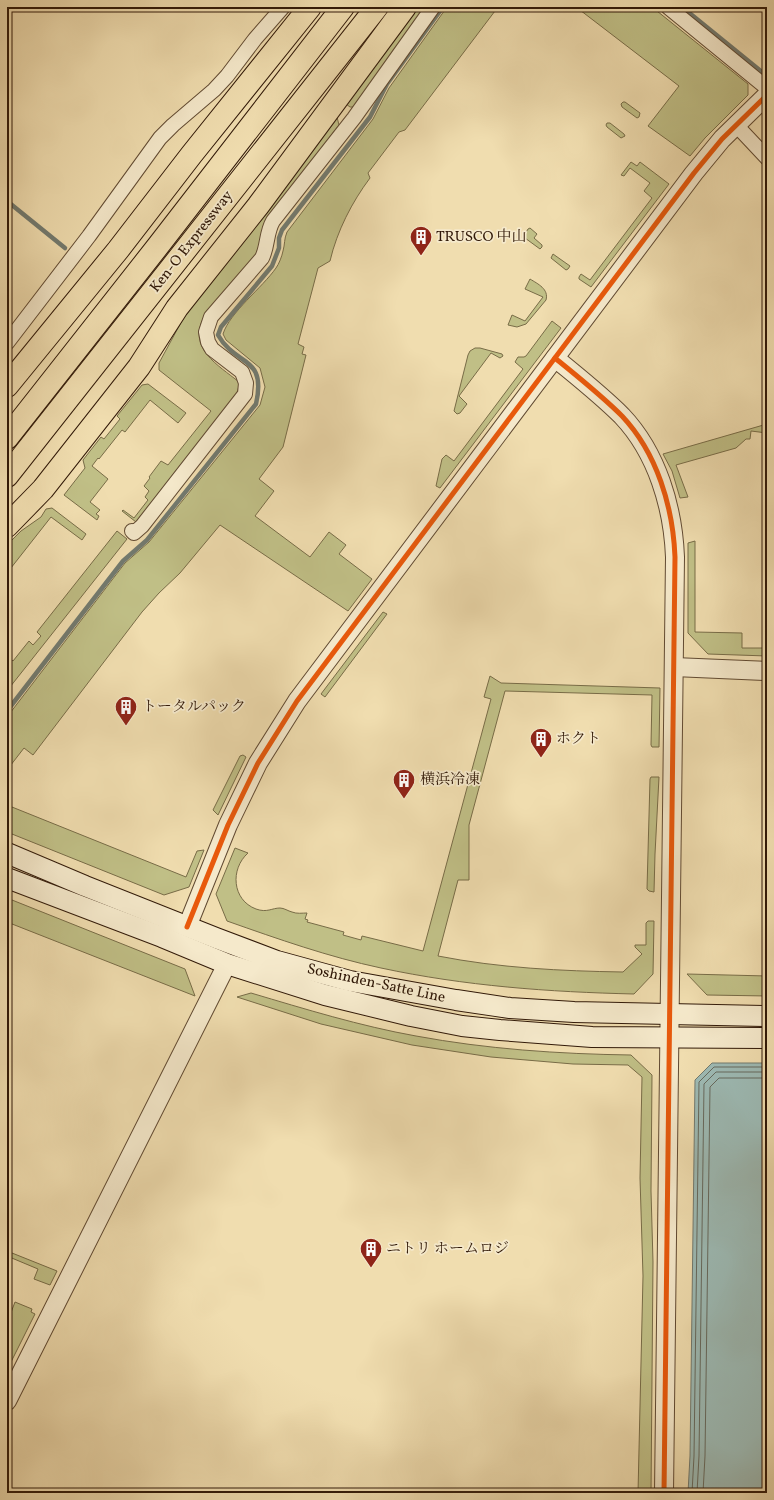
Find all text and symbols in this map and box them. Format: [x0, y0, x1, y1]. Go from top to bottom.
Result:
street label: Ken-O Expressway [145, 187, 239, 297]
building icon: TRUSCO 中山 [408, 224, 434, 257]
place label: TRUSCO 中山 [436, 227, 527, 248]
building icon: トータルパック [113, 694, 139, 727]
place label: トータルパック [142, 697, 246, 718]
building icon: ホクト [528, 726, 554, 759]
place label: ホクト [556, 729, 601, 750]
building icon: 横浜冷凍 [391, 767, 417, 800]
place label: 横浜冷凍 [420, 770, 480, 791]
street label: Soshinden-Satte Line [305, 959, 447, 1009]
building icon: ニトリ ホームロジ [358, 1236, 384, 1269]
place label: ニトリ ホームロジ [386, 1239, 509, 1260]

